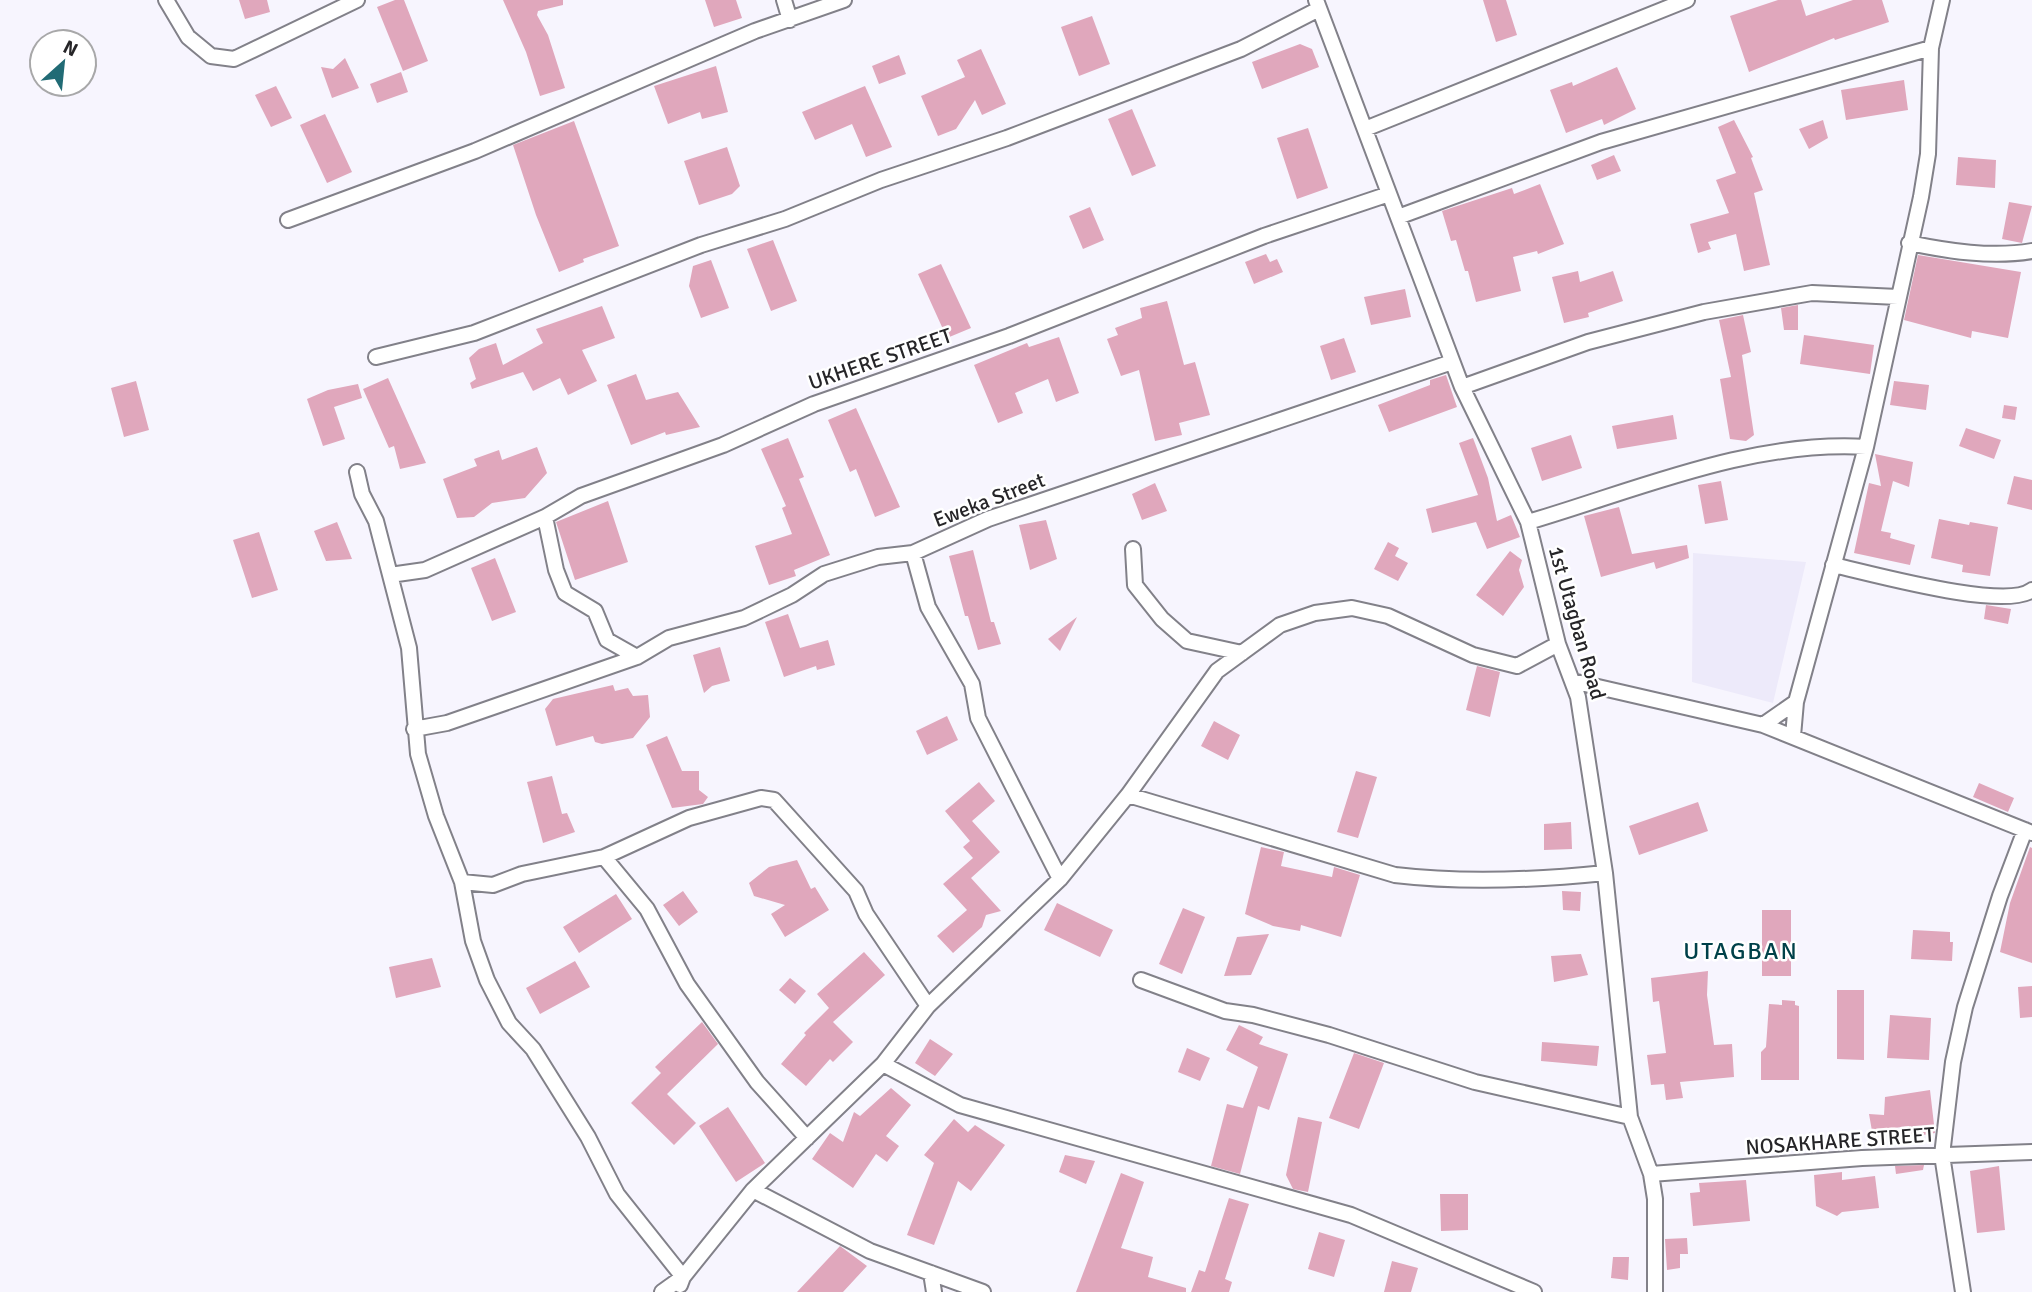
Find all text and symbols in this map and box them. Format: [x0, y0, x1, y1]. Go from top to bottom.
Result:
north arrow [28, 28, 98, 98]
text: N [59, 35, 82, 62]
street label: UKHERE STREET [805, 322, 956, 396]
street label: Eweka Street [930, 467, 1048, 533]
street label: 1st Utagban Road [1543, 543, 1611, 703]
district label: UTAGBAN [1683, 936, 1799, 966]
street label: NOSAKHARE STREET [1745, 1121, 1936, 1161]

